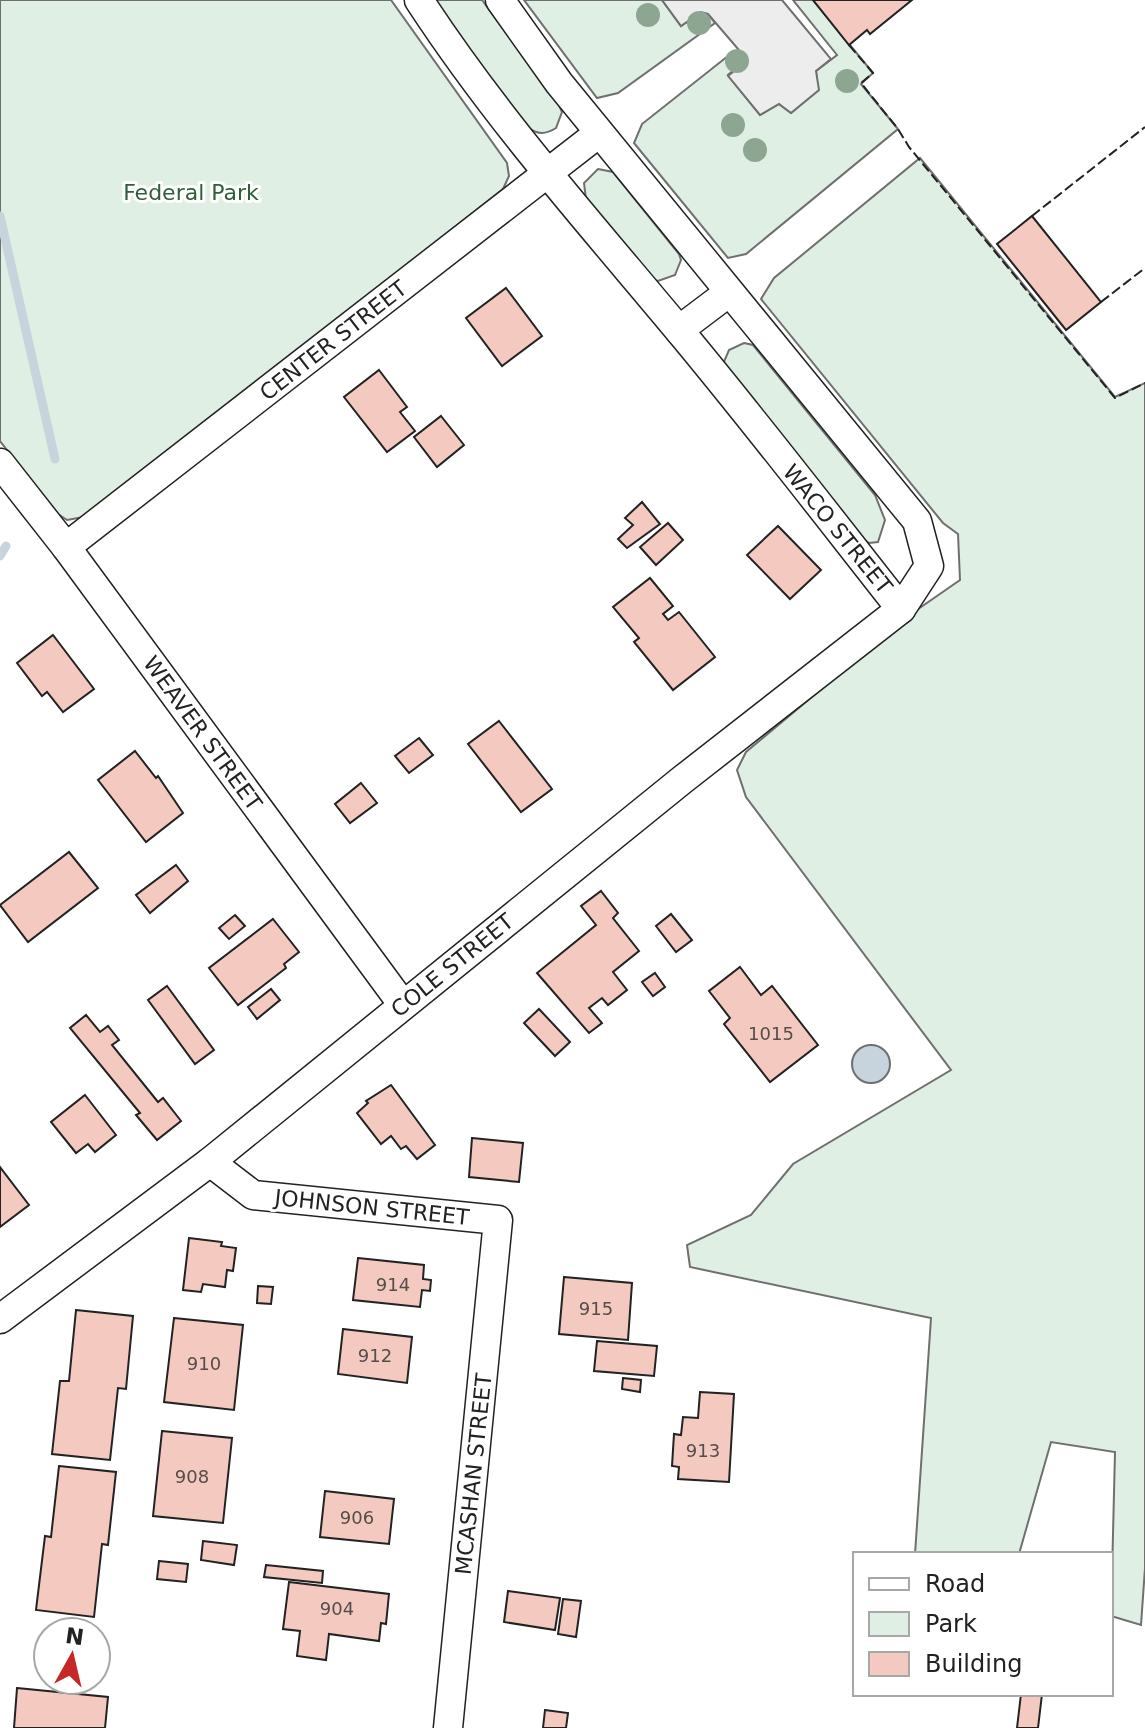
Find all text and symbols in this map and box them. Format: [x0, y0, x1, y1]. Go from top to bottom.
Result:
park label: Federal Park [123, 180, 259, 205]
street label: CENTER STREET [255, 275, 412, 405]
street label: WACO STREET [778, 460, 898, 599]
street label: WEAVER STREET [138, 651, 267, 816]
street label: COLE STREET [386, 908, 519, 1022]
house number: 1015 [748, 1023, 794, 1044]
street label: JOHNSON STREET [271, 1185, 471, 1230]
house number: 914 [376, 1274, 410, 1295]
house number: 915 [579, 1298, 613, 1319]
house number: 912 [358, 1345, 392, 1366]
house number: 910 [187, 1353, 221, 1374]
street label: MCASHAN STREET [450, 1372, 497, 1576]
house number: 913 [686, 1440, 720, 1461]
house number: 908 [175, 1466, 209, 1487]
house number: 906 [340, 1507, 374, 1528]
legend [853, 1552, 1113, 1696]
text: Road [925, 1570, 985, 1598]
house number: 904 [320, 1598, 354, 1619]
text: Park [925, 1610, 977, 1638]
north arrow [32, 1616, 112, 1696]
text: N [64, 1623, 86, 1650]
text: Building [925, 1650, 1022, 1678]

